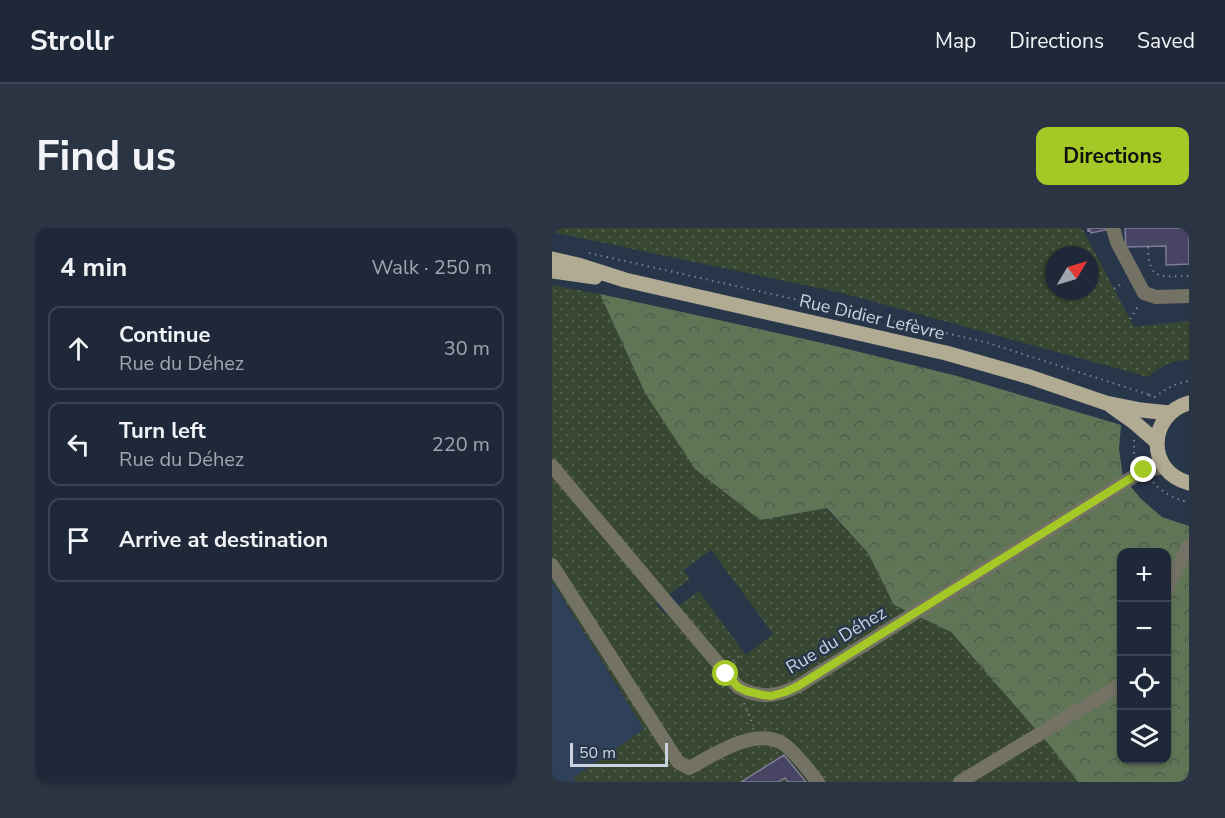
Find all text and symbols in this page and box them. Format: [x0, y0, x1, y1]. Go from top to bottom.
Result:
text: Strollr [30, 22, 114, 60]
text: Map [935, 27, 976, 55]
text: Directions [1009, 27, 1104, 55]
text: Saved [1137, 27, 1195, 55]
button: Directions [1036, 127, 1189, 185]
text: Find us [36, 128, 176, 185]
north arrow [1045, 246, 1099, 300]
text: 4 min [60, 250, 127, 285]
text: Walk · 250 m [372, 254, 492, 281]
street label: Rue Didier Lefèvre [797, 289, 947, 345]
text: Continue [119, 320, 210, 350]
icon: ahead [62, 332, 95, 365]
text: 30 m [444, 335, 490, 362]
text: Rue du Déhez [119, 350, 244, 377]
text: Turn left [119, 416, 206, 446]
icon: left [62, 428, 95, 461]
text: 220 m [432, 431, 490, 458]
text: Rue du Déhez [119, 446, 244, 473]
route end [1130, 456, 1156, 482]
icon: arrive [62, 524, 95, 557]
text: Arrive at destination [119, 525, 328, 555]
map controls [1117, 548, 1171, 764]
button: + [1117, 548, 1171, 602]
street label: Rue du Déhez [782, 601, 890, 679]
button: − [1117, 602, 1171, 656]
button: locate [1117, 656, 1171, 710]
route start [712, 660, 738, 686]
button: layers [1117, 710, 1171, 764]
scale bar [570, 740, 668, 768]
text: 50 m [579, 742, 616, 764]

